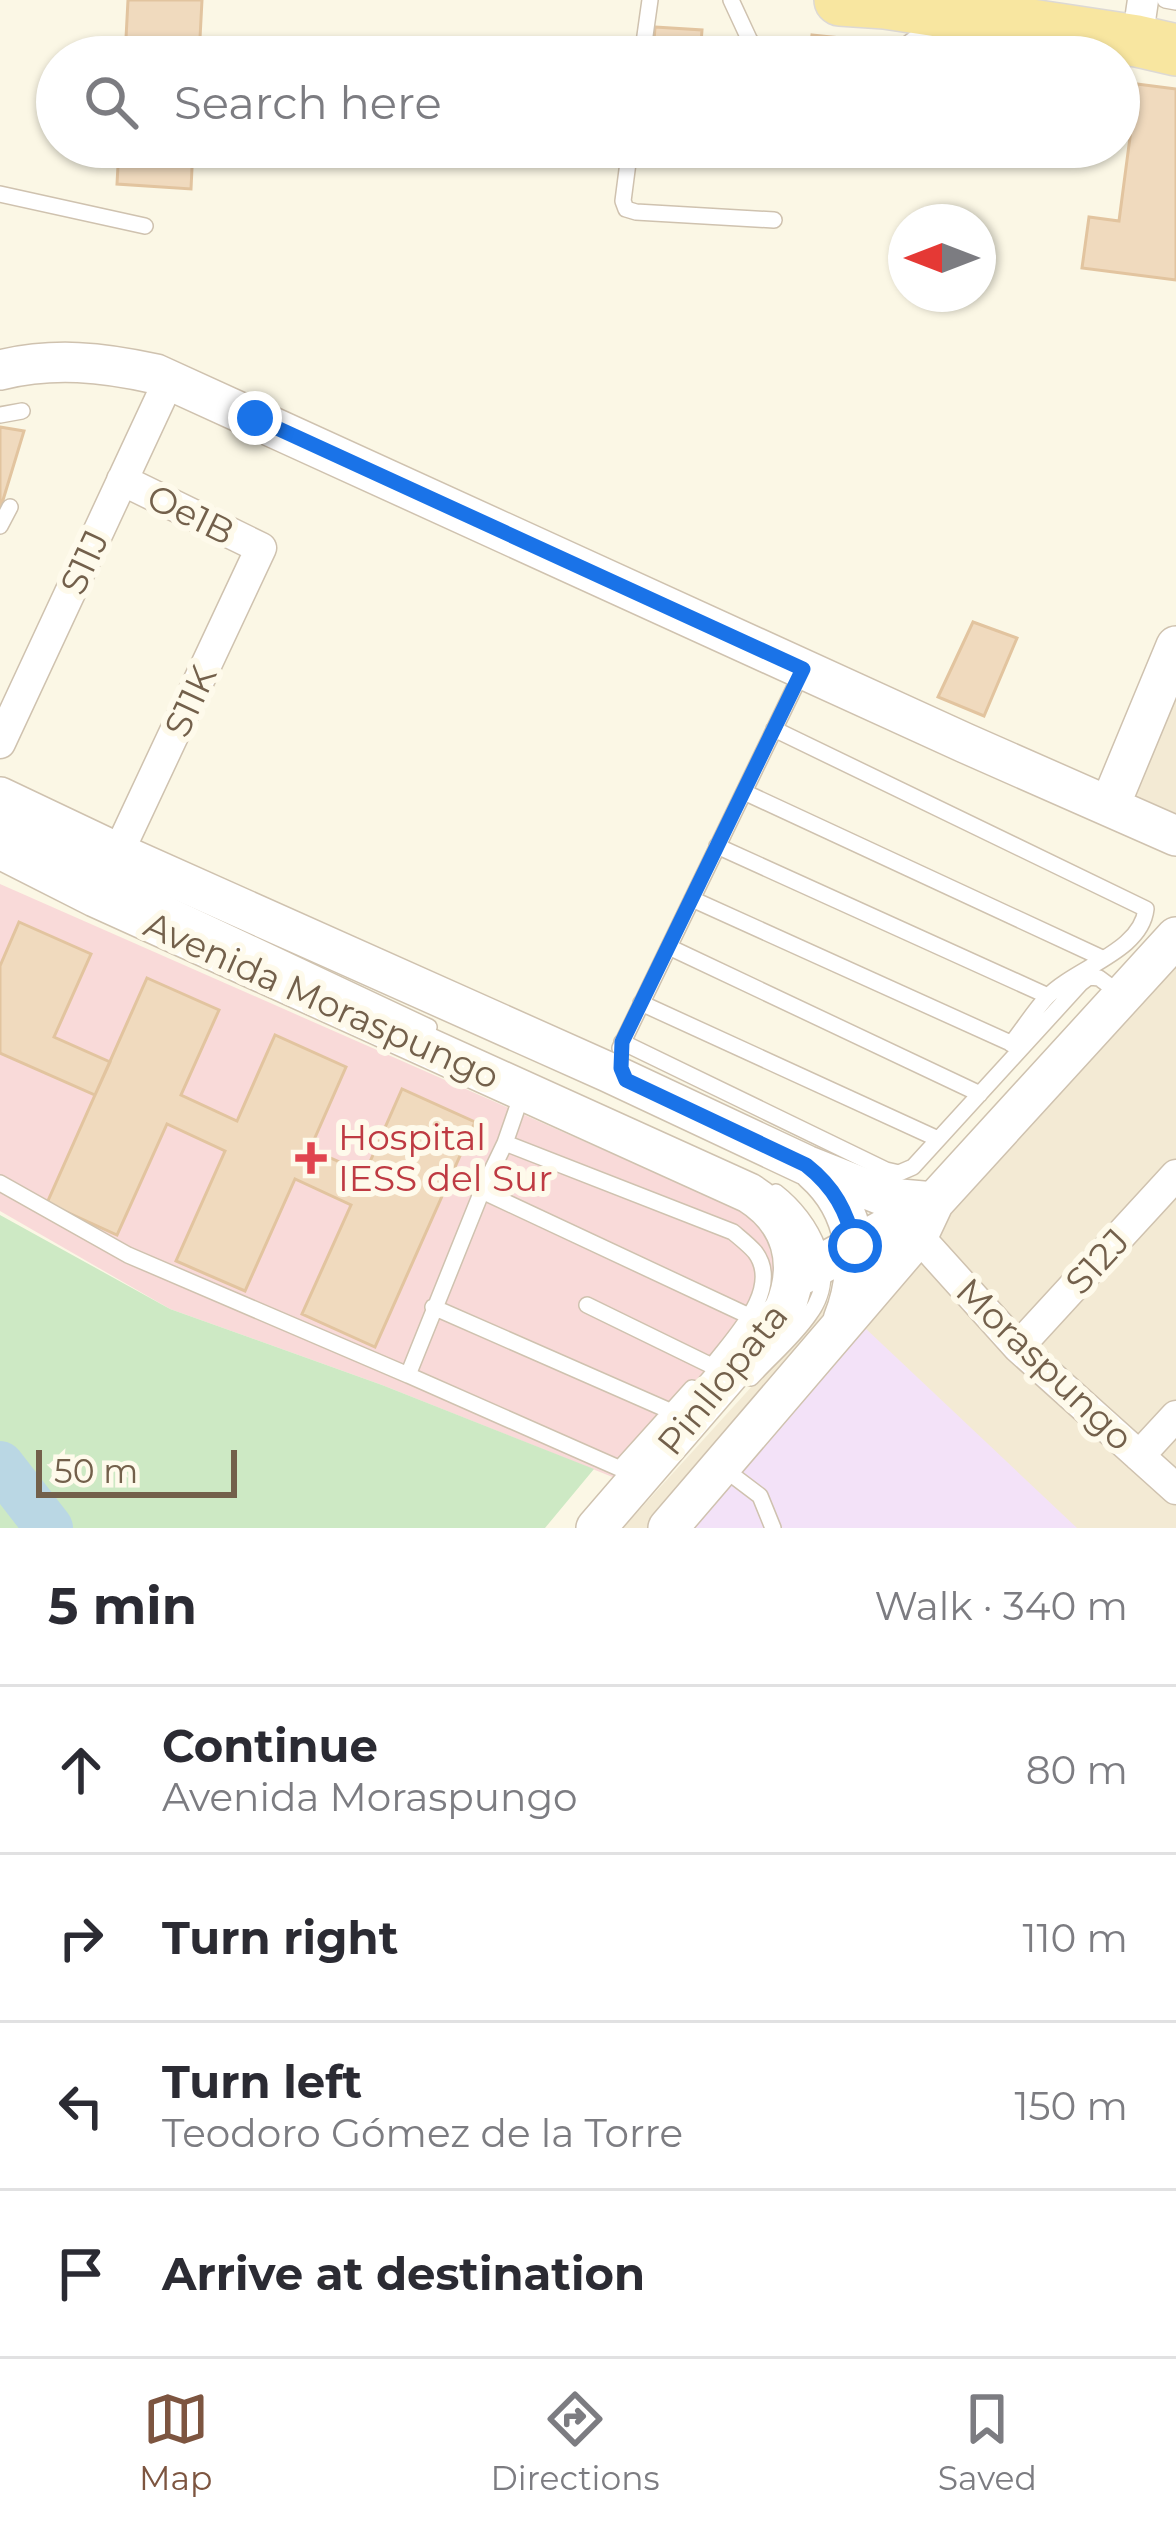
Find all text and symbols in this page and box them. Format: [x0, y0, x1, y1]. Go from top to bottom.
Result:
search box [36, 36, 1140, 168]
icon: search [78, 69, 144, 135]
text: Search here [174, 75, 442, 130]
north arrow [888, 204, 996, 312]
route end [228, 391, 282, 445]
street label: Oe1B [140, 474, 242, 554]
street label: S11J [50, 523, 118, 601]
street label: S11K [155, 658, 226, 744]
street label: Avenida Moraspungo [138, 902, 506, 1098]
place label: Hospital IESS del Sur [338, 1115, 553, 1200]
marker: Hospital IESS del Sur [295, 1142, 327, 1174]
route start [828, 1219, 882, 1273]
street label: S12J [1056, 1219, 1138, 1303]
street label: Moraspungo [947, 1269, 1143, 1459]
street label: Pinllopata [647, 1294, 797, 1464]
scale bar [36, 1444, 237, 1497]
text: 50 m [54, 1451, 138, 1491]
text: 5 min [48, 1575, 197, 1637]
text: Walk · 340 m [875, 1582, 1128, 1630]
text: Continue [162, 1718, 378, 1773]
icon: ahead [48, 1737, 114, 1803]
text: 80 m [1026, 1746, 1128, 1794]
text: Avenida Moraspungo [162, 1773, 578, 1821]
icon: right [48, 1905, 114, 1971]
text: Turn right [162, 1910, 398, 1965]
text: 110 m [1022, 1914, 1128, 1962]
text: Turn left [162, 2054, 362, 2109]
icon: left [48, 2073, 114, 2139]
text: 150 m [1014, 2082, 1128, 2130]
text: Teodoro Gómez de la Torre [162, 2109, 683, 2157]
icon: arrive [48, 2241, 114, 2307]
text: Arrive at destination [162, 2246, 645, 2301]
tab: Map [139, 2386, 212, 2498]
tab: Directions [491, 2386, 660, 2498]
tab: Saved [938, 2386, 1037, 2498]

